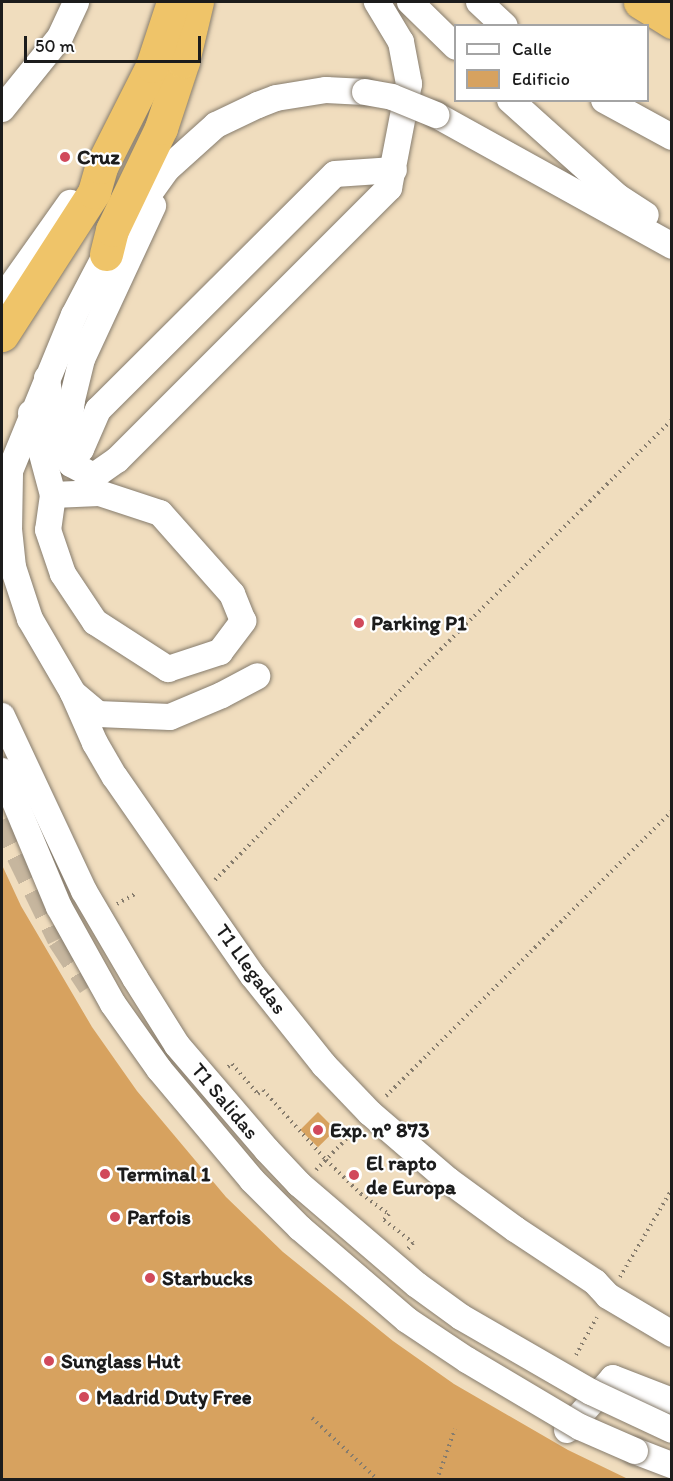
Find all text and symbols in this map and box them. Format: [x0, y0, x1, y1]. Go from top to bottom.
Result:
scale bar [27, 24, 204, 62]
legend [454, 24, 649, 102]
text: 50 m [35, 35, 75, 57]
text: Calle [512, 38, 552, 60]
text: Edificio [512, 68, 570, 90]
place label: Cruz [77, 144, 120, 170]
marker: Cruz [58, 150, 72, 164]
place label: Parking P1 [371, 610, 467, 636]
marker: Parking P1 [352, 616, 366, 630]
street label: T1 Llegadas [210, 919, 292, 1019]
street label: T1 Salidas [186, 1058, 264, 1144]
place label: Exp. nº 873 [330, 1117, 429, 1143]
marker: Exp. nº 873 [311, 1123, 325, 1137]
place label: El rapto de Europa [366, 1150, 456, 1200]
place label: Terminal 1 [117, 1161, 211, 1187]
marker: Terminal 1 [98, 1167, 112, 1181]
marker: El rapto de Europa [347, 1168, 361, 1182]
place label: Parfois [127, 1204, 191, 1230]
marker: Parfois [108, 1210, 122, 1224]
place label: Starbucks [162, 1265, 253, 1291]
marker: Starbucks [143, 1271, 157, 1285]
place label: Sunglass Hut [61, 1348, 181, 1374]
marker: Sunglass Hut [42, 1354, 56, 1368]
place label: Madrid Duty Free [96, 1384, 251, 1410]
marker: Madrid Duty Free [77, 1390, 91, 1404]

